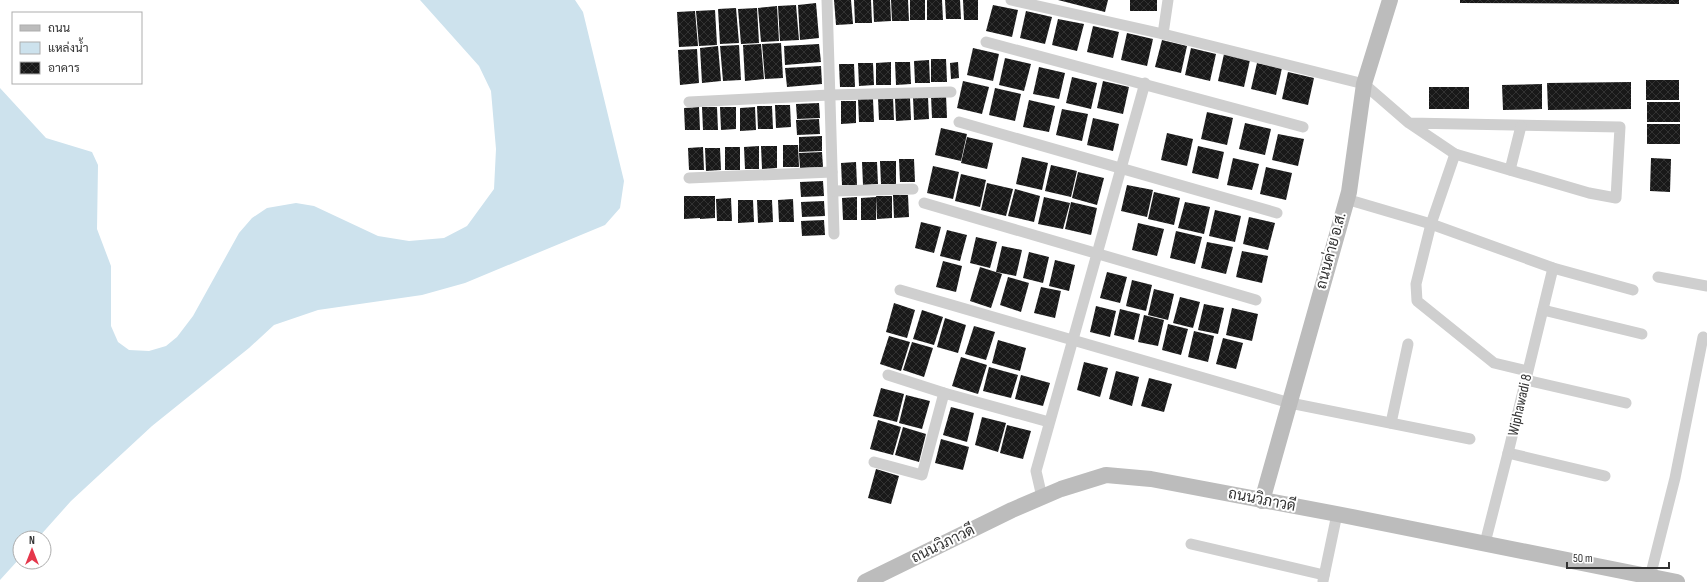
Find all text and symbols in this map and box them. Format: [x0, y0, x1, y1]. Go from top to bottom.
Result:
legend [12, 12, 142, 84]
text: ถนน [48, 21, 71, 36]
text: แหล่งน้ำ [48, 37, 88, 56]
text: อาคาร [48, 61, 80, 76]
street label: ถนนค่าย อ.ส. [1311, 210, 1350, 291]
street label: Wiphawadi 8 [1504, 372, 1536, 438]
street label: ถนนวิภาวดี [1227, 483, 1298, 516]
street label: ถนนวิภาวดี [908, 520, 978, 568]
north arrow [12, 530, 52, 570]
text: N [29, 534, 35, 547]
scale bar [1567, 544, 1669, 570]
text: 50 m [1573, 551, 1593, 566]

